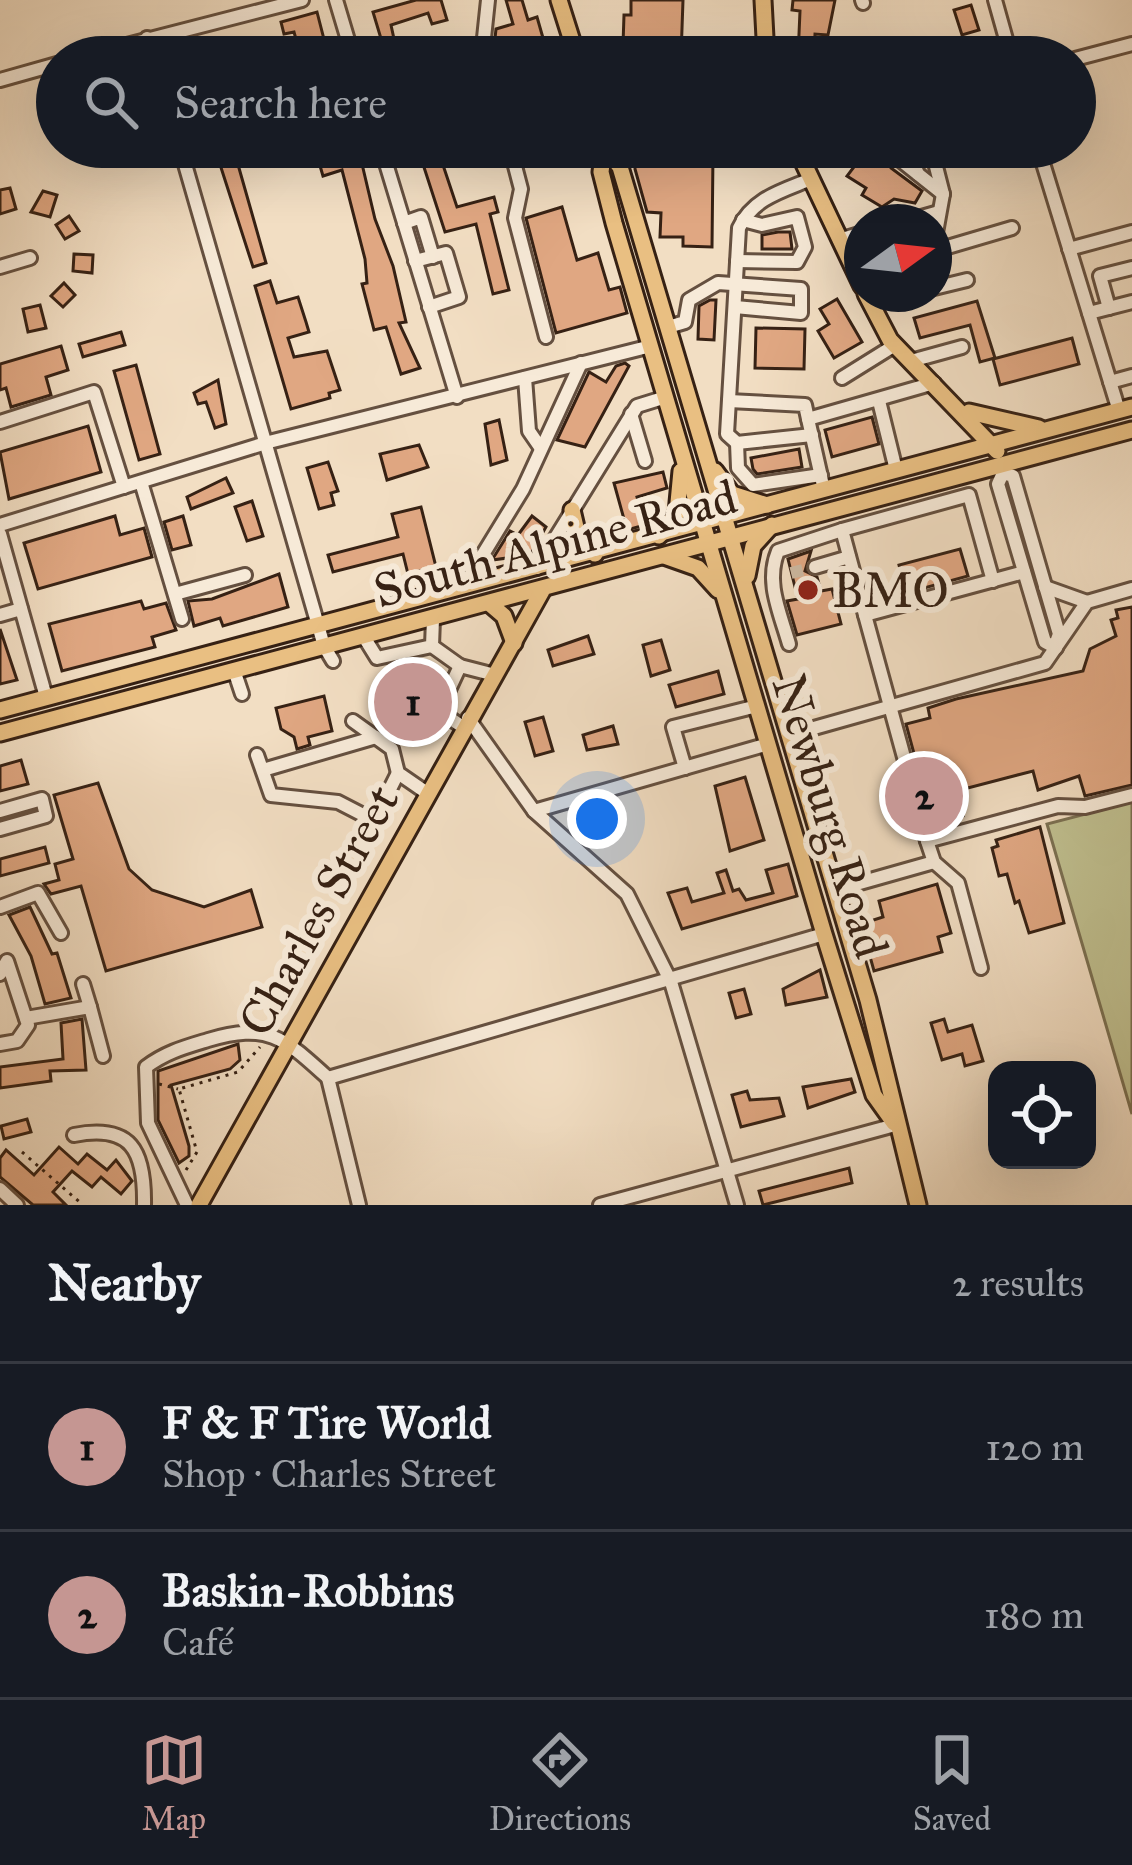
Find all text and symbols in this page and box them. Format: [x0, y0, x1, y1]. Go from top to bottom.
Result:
search box [36, 36, 1096, 168]
icon: search [78, 69, 144, 135]
text: Search here [174, 75, 387, 130]
north arrow [844, 204, 952, 312]
street label: South Alpine Road [367, 467, 743, 620]
place label: BMO [832, 561, 949, 620]
marker: BMO [795, 577, 821, 603]
pin: 1 [374, 657, 452, 747]
street label: Newburg Road [759, 667, 902, 965]
pin: 2 [885, 751, 963, 841]
street label: Charles Street [225, 775, 411, 1046]
your location [567, 789, 627, 849]
map controls [988, 1061, 1096, 1169]
button: locate [988, 1061, 1096, 1169]
text: Nearby [48, 1252, 200, 1314]
text: 2 results [952, 1259, 1084, 1307]
text: F & F Tire World [162, 1395, 491, 1450]
text: 1 [79, 1423, 95, 1471]
text: 120 m [985, 1423, 1084, 1471]
text: Shop · Charles Street [162, 1450, 496, 1498]
text: Baskin-Robbins [162, 1563, 454, 1618]
text: 2 [77, 1591, 97, 1639]
text: 180 m [984, 1591, 1084, 1639]
text: Café [162, 1618, 234, 1666]
tab: Map [141, 1727, 207, 1839]
tab: Directions [489, 1727, 631, 1839]
tab: Saved [913, 1727, 991, 1839]

